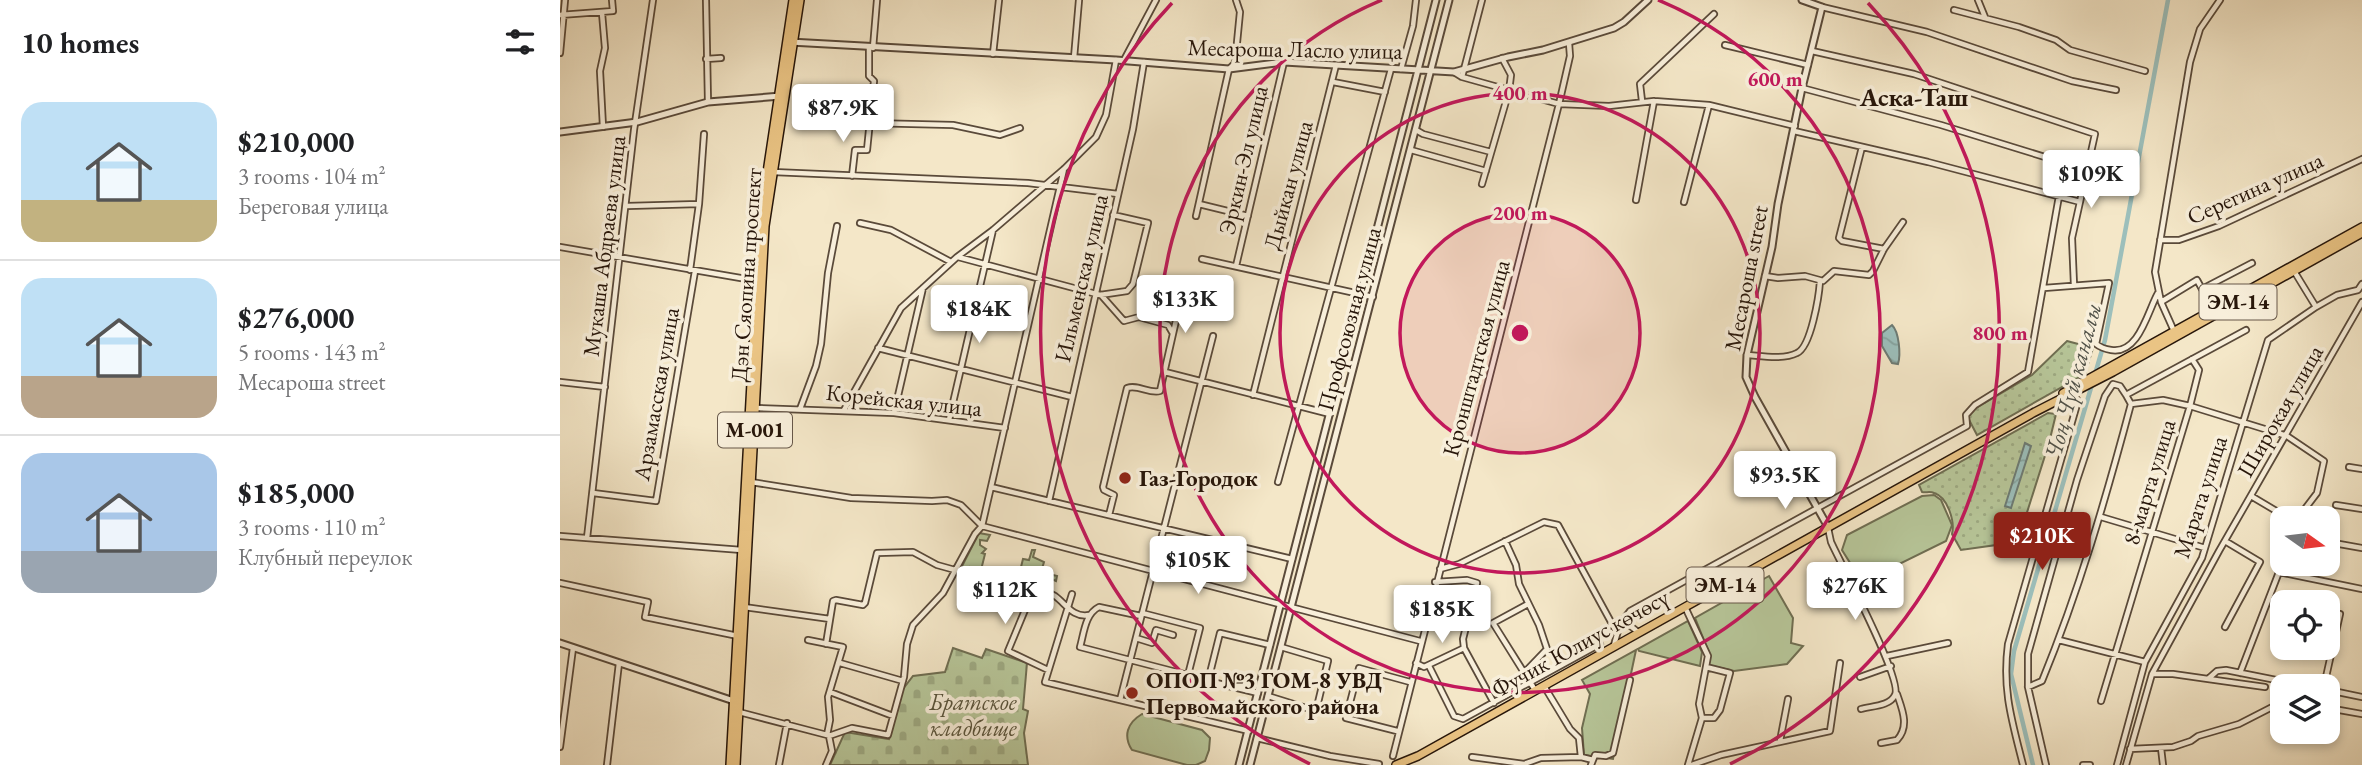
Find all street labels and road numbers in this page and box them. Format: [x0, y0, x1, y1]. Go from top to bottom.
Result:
street label: Месароша Ласло улица [1187, 32, 1404, 66]
street label: Эркин-Эл улица [1211, 82, 1275, 237]
street label: Дыйкан улица [1256, 116, 1320, 253]
street label: Мукаша Абдраева улица [576, 133, 633, 358]
street label: Серегина улица [2182, 144, 2329, 231]
street label: Дэн Сяопина проспект [724, 166, 768, 383]
street label: Ильменская улица [1047, 190, 1115, 365]
street label: Месароша street [1717, 202, 1775, 353]
street label: Профсоюзная улица [1310, 223, 1388, 414]
street label: Кронштадтская улица [1435, 256, 1517, 460]
road number: ЭМ-14 [2200, 284, 2276, 320]
street label: Арзамасская улица [626, 304, 686, 484]
street label: Широкая улица [2230, 339, 2330, 482]
street label: Корейская улица [825, 377, 984, 423]
road number: M-001 [718, 412, 792, 448]
street label: 8-марта улица [2116, 415, 2183, 548]
street label: Марата улица [2166, 431, 2234, 562]
road number: ЭМ-14 [1686, 568, 1764, 602]
street label: Фучик Юлиус көчөсү [1486, 581, 1675, 704]

